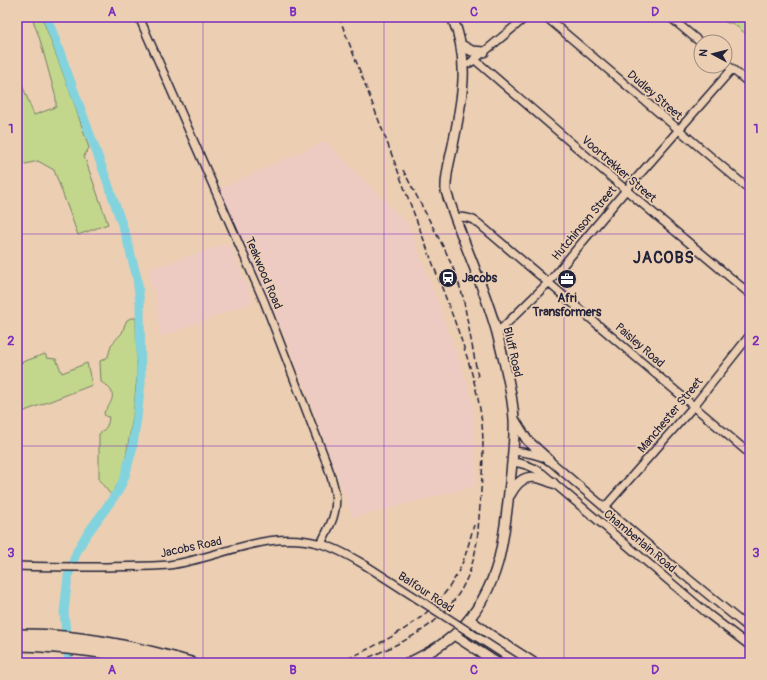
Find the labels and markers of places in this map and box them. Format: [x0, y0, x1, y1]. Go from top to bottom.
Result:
station icon: Jacobs [437, 267, 459, 289]
office icon: Afri Transformers [556, 268, 578, 290]
place label: Jacobs [462, 271, 498, 286]
place label: Afri Transformers [532, 291, 602, 320]

